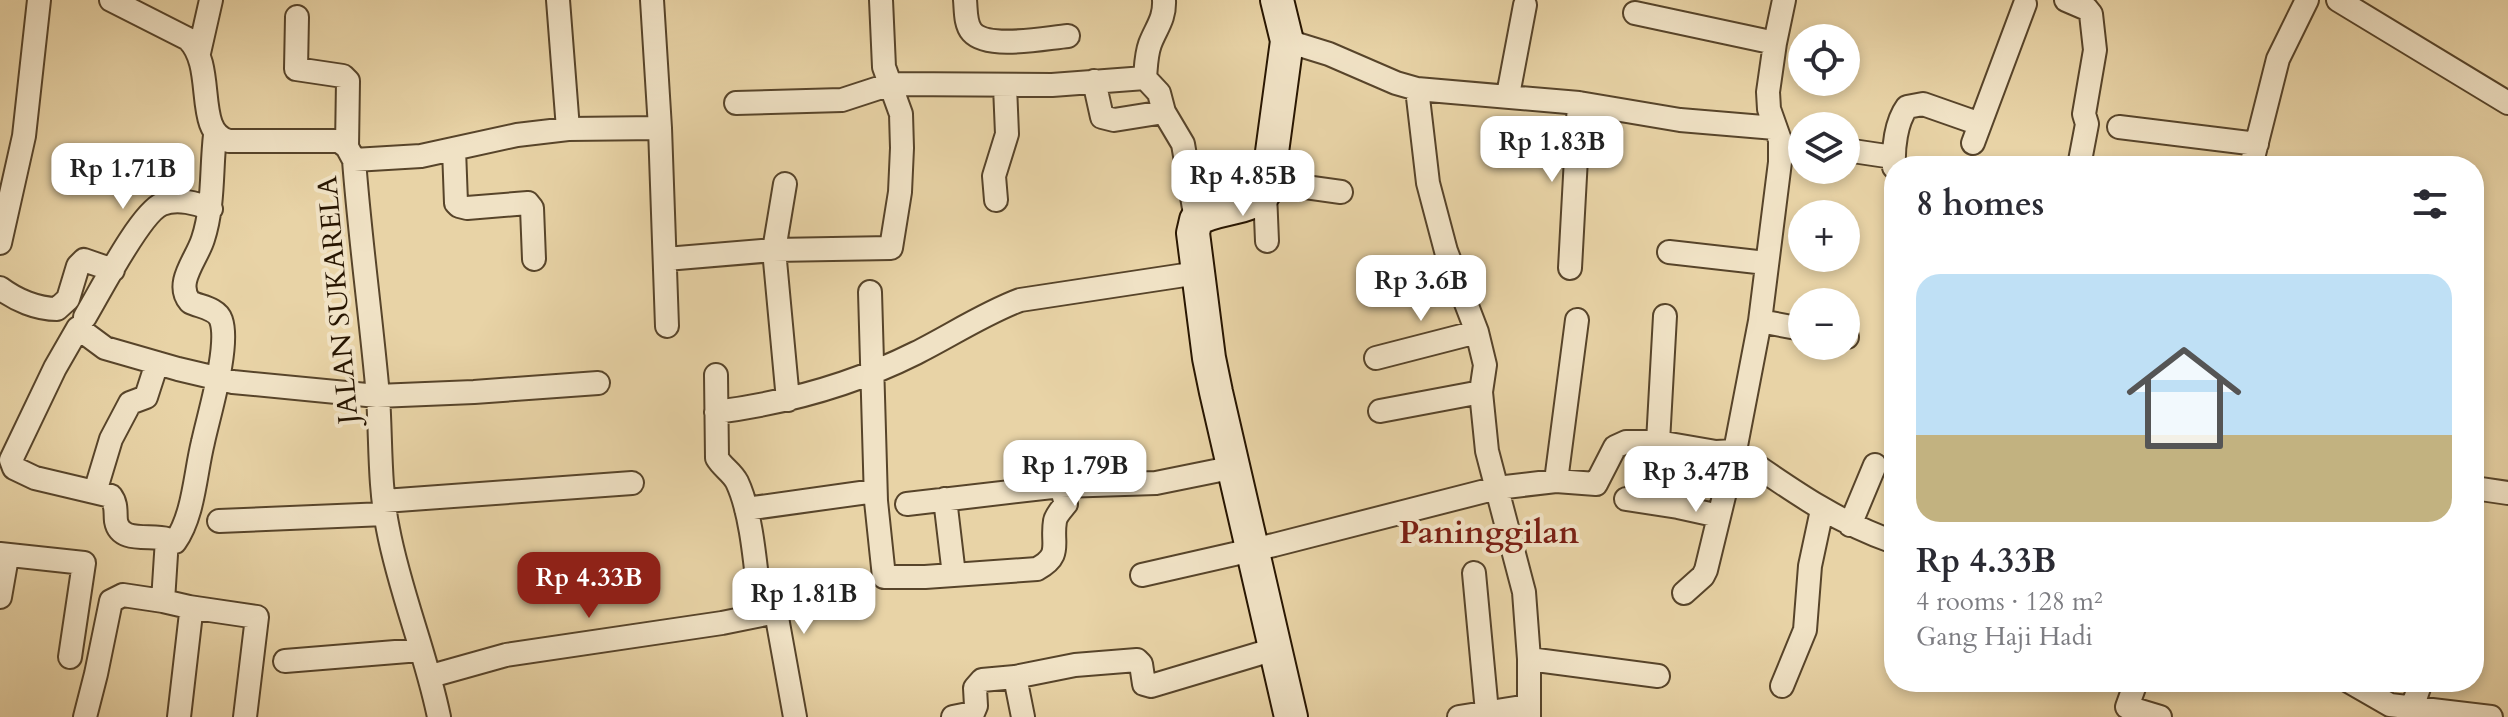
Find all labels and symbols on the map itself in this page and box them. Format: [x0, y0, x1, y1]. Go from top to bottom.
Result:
pin: Rp 1.83B [1469, 116, 1635, 184]
pin: Rp 1.71B [40, 143, 206, 211]
pin: Rp 4.85B [1160, 150, 1326, 218]
street label: JALAN SUKARELA [308, 174, 368, 430]
pin: Rp 3.6B [1347, 255, 1495, 323]
pin: Rp 1.79B [992, 440, 1158, 508]
pin: Rp 3.47B [1613, 446, 1779, 514]
district label: Paninggilan [1399, 511, 1580, 555]
pin: Rp 4.33B [506, 552, 672, 620]
pin: Rp 1.81B [721, 568, 887, 636]

